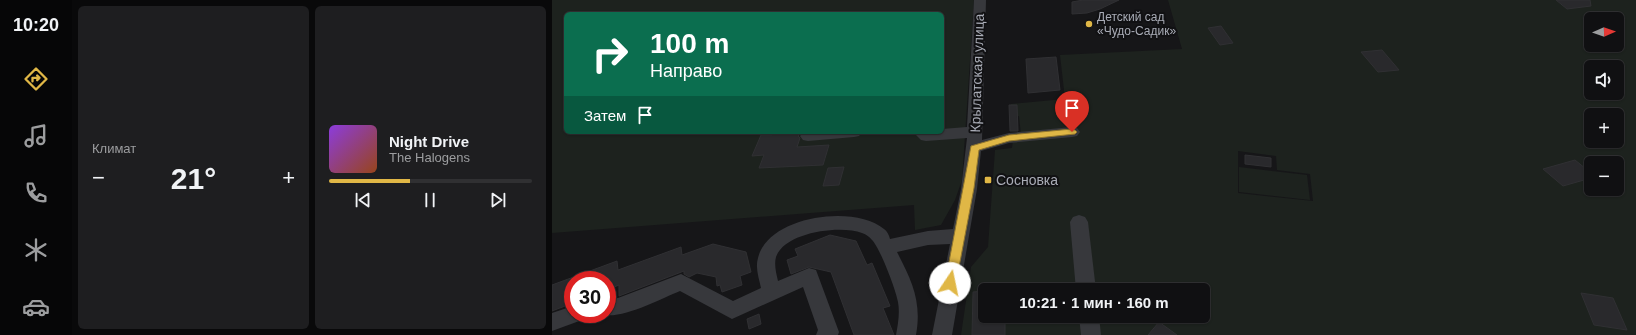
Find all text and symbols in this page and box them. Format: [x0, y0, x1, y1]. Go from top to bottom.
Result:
place label: Детский сад «Чудо-Садик» [1097, 10, 1176, 38]
north arrow [1584, 12, 1624, 52]
map controls [1584, 12, 1624, 196]
street label: Крылатская улица [967, 13, 987, 133]
text: 10:20 [13, 15, 59, 35]
marker: Детский сад «Чудо-Садик» [1084, 19, 1094, 29]
icon: right [584, 28, 636, 80]
text: 100 m [650, 28, 729, 59]
button: sound [1584, 60, 1624, 100]
text: Направо [650, 61, 722, 81]
icon: directions [22, 65, 50, 93]
pin [1055, 91, 1089, 132]
icon: arrive [1061, 97, 1083, 119]
icon: arrive [634, 104, 656, 126]
text: Затем [584, 107, 626, 124]
button: + [1584, 108, 1624, 148]
icon: music [22, 122, 50, 150]
text: Night Drive [389, 133, 469, 150]
text: Климат [92, 141, 136, 156]
text: The Halogens [389, 150, 470, 165]
button: − [1584, 156, 1624, 196]
text: 21° [171, 162, 216, 195]
text: − [92, 165, 105, 190]
text: + [282, 165, 295, 190]
place label: Сосновка [996, 172, 1058, 188]
marker: Сосновка [983, 175, 993, 185]
icon: phone [22, 179, 50, 207]
icon: previous [352, 189, 374, 211]
icon: pause [419, 189, 441, 211]
icon: next [487, 189, 509, 211]
icon: climate [22, 236, 50, 264]
position arrow [929, 262, 971, 304]
speed limit sign: 30 [564, 271, 616, 323]
icon: car [22, 293, 50, 321]
text: 10:21 · 1 мин · 160 m [1019, 294, 1169, 311]

